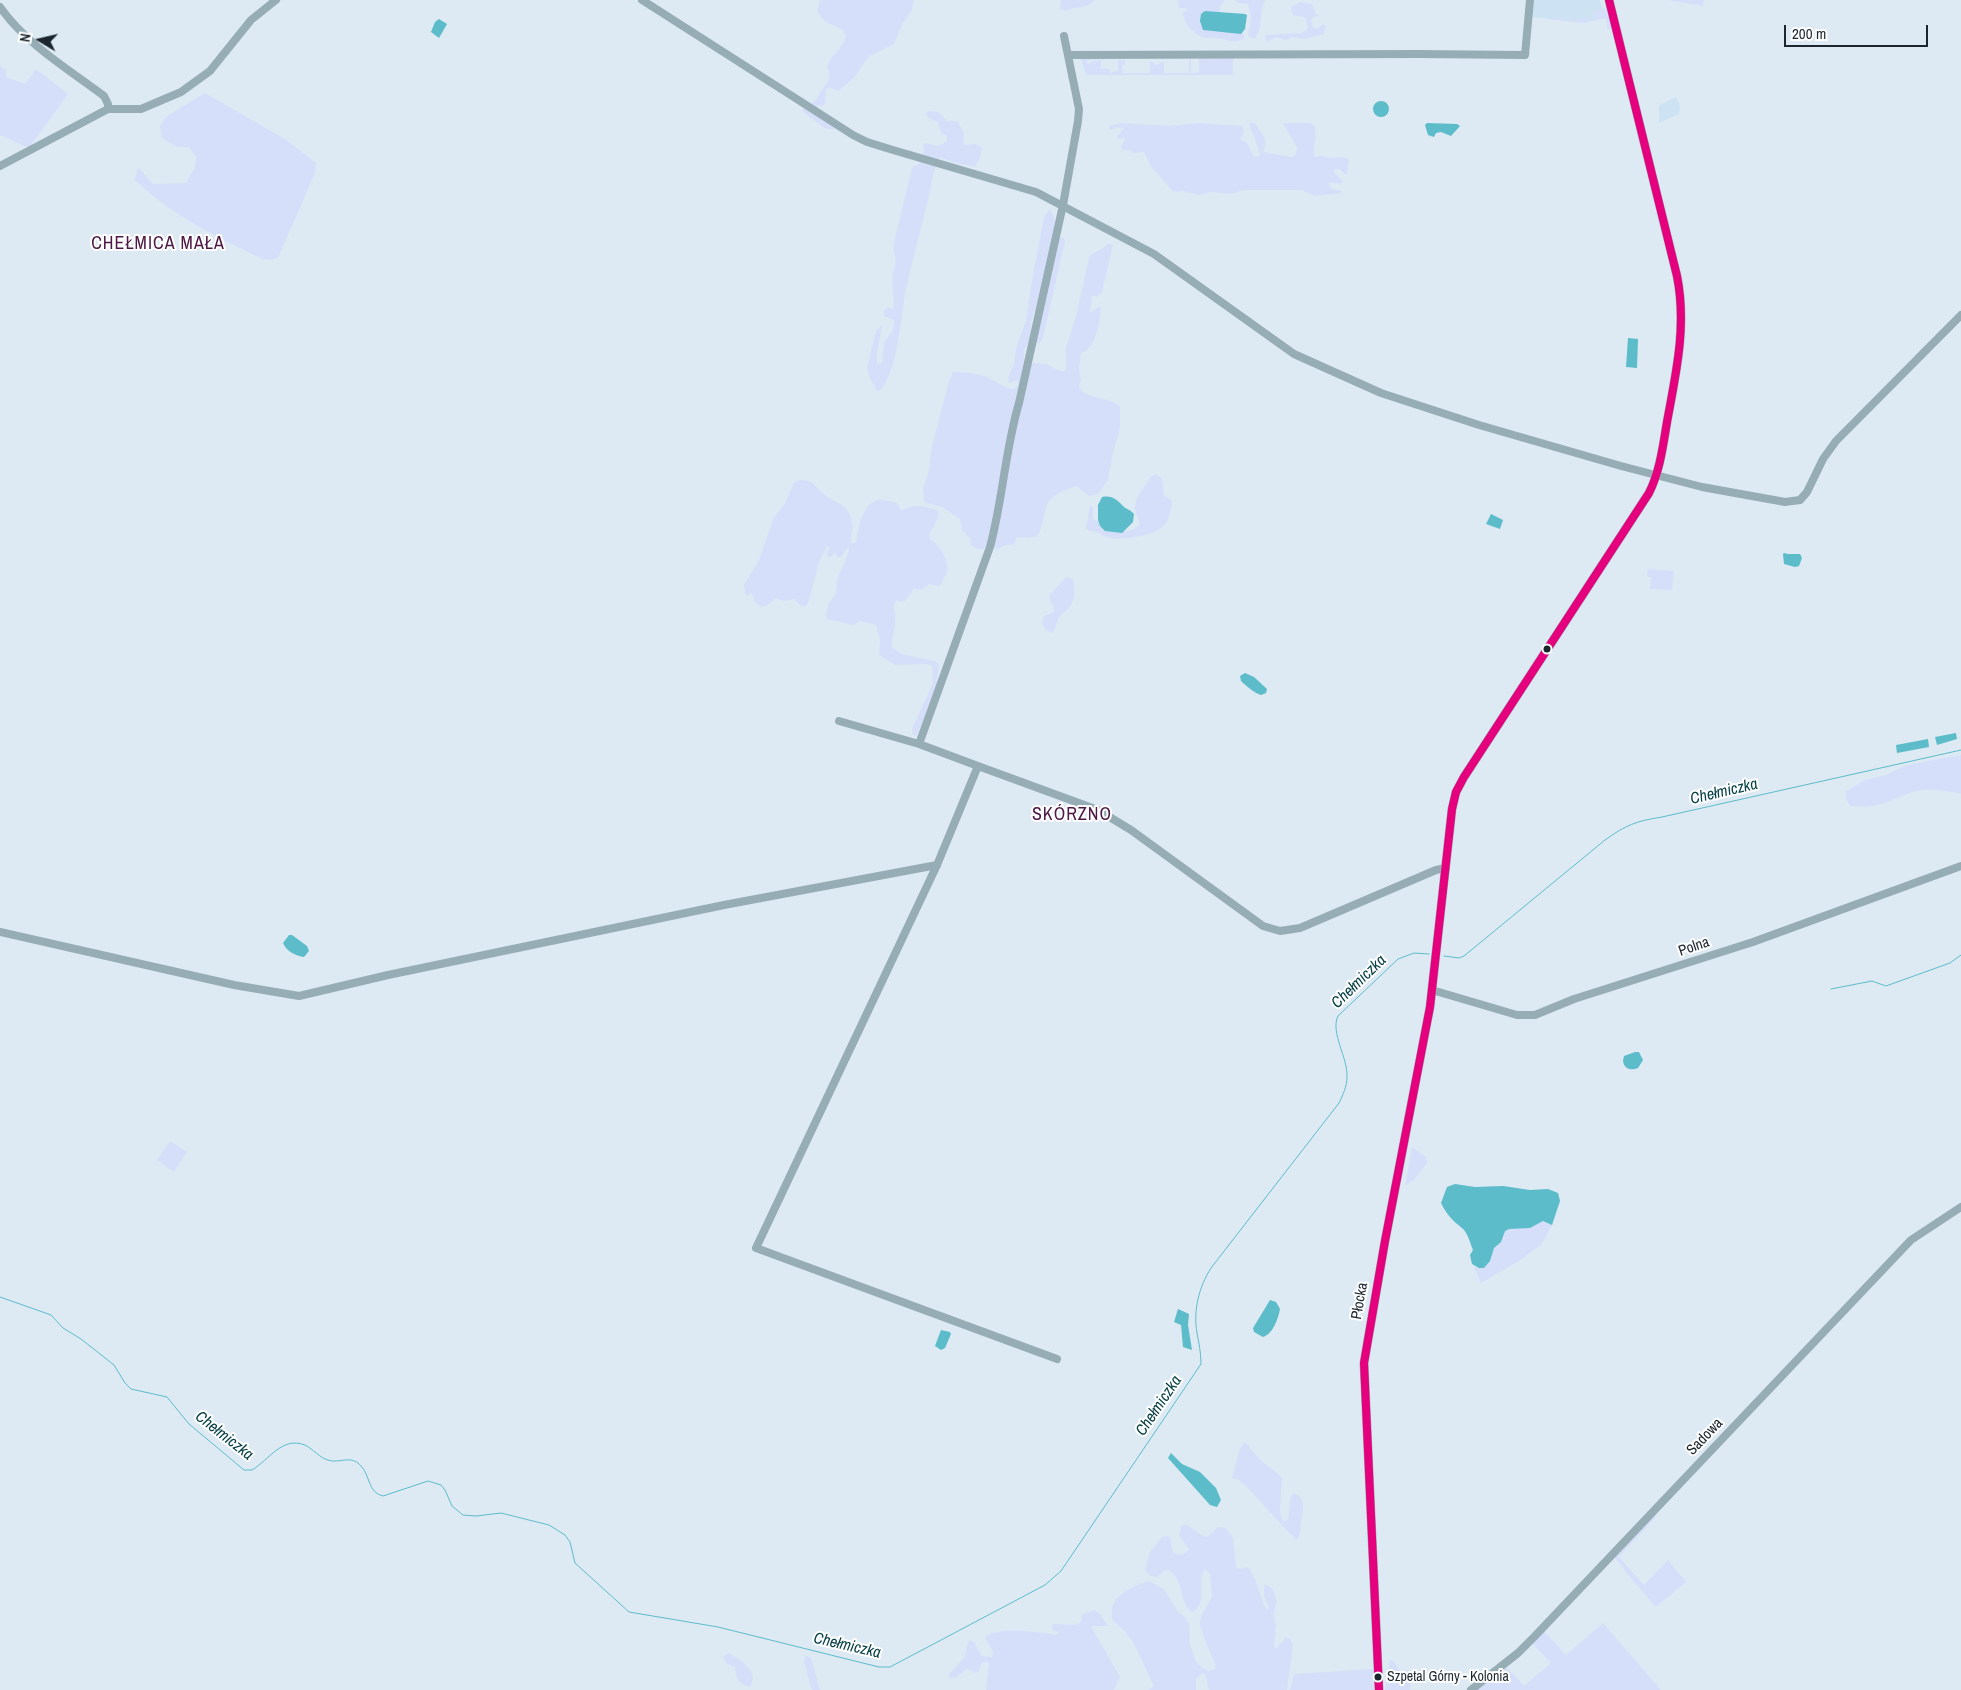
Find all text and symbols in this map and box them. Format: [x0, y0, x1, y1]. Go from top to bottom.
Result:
north arrow [15, 15, 65, 65]
scale bar [1786, 15, 1930, 47]
text: 200 m [1792, 23, 1826, 44]
text: N [16, 32, 35, 43]
district label: CHEŁMICA MAŁA [90, 233, 226, 255]
unlabelled marker [1542, 644, 1552, 654]
water label: Chełmiczka [1688, 775, 1760, 809]
district label: SKÓRZNO [1031, 804, 1113, 826]
street label: Polna [1676, 933, 1712, 961]
water label: Chełmiczka [1328, 951, 1390, 1013]
street label: Płocka [1348, 1281, 1372, 1321]
water label: Chełmiczka [1132, 1372, 1186, 1440]
water label: Chełmiczka [191, 1407, 257, 1465]
street label: Sadowa [1683, 1415, 1727, 1459]
water label: Chełmiczka [811, 1629, 883, 1663]
place label: Szpetal Górny - Kolonia [1387, 1669, 1509, 1685]
marker: Szpetal Górny - Kolonia [1373, 1672, 1383, 1682]

